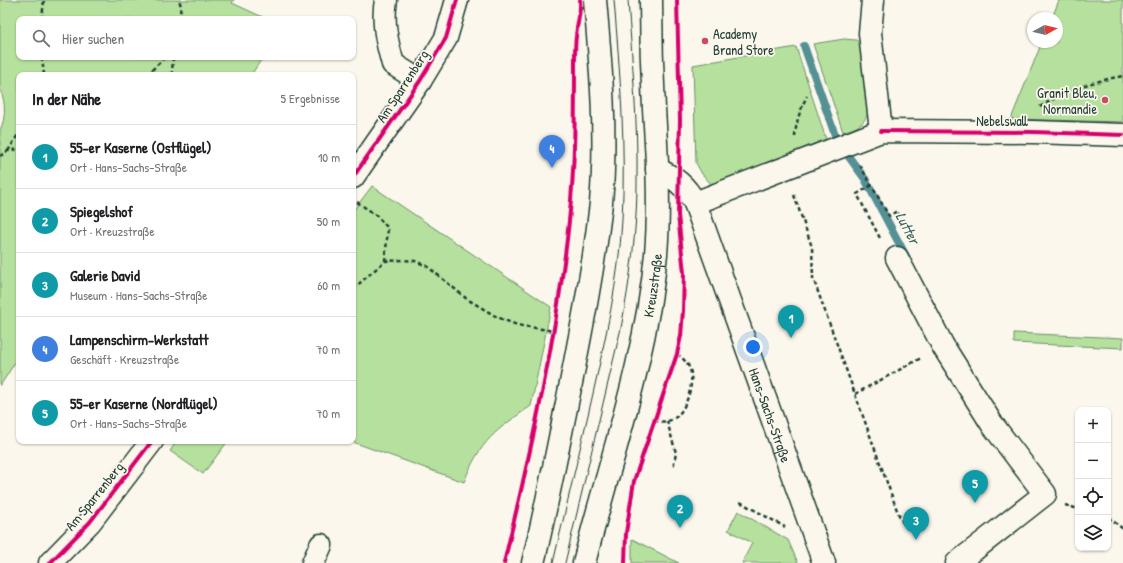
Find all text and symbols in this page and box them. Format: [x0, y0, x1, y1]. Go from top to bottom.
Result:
north arrow [1027, 12, 1063, 48]
search box [16, 16, 356, 60]
place label: Academy Brand Store [713, 24, 774, 59]
icon: search [30, 27, 52, 49]
text: Hier suchen [62, 28, 124, 49]
marker: Academy Brand Store [700, 36, 710, 46]
street label: Am Sparrenberg [371, 46, 433, 127]
place label: Granit Bleu, Normandie [1037, 83, 1097, 118]
text: In der Nähe [32, 87, 101, 110]
text: 5 Ergebnisse [280, 89, 340, 107]
marker: Granit Bleu, Normandie [1100, 95, 1110, 105]
street label: Nebelswall [976, 111, 1029, 130]
pin: 4 [539, 135, 565, 168]
text: 55-er Kaserne (Ostflügel) [70, 137, 211, 158]
text: 1 [43, 148, 47, 166]
text: 10 m [318, 148, 340, 166]
text: Ort · Hans-Sachs-Straße [70, 158, 187, 176]
text: Spiegelshof [70, 201, 133, 222]
water label: Lutter [891, 208, 926, 250]
text: 2 [42, 212, 48, 230]
text: 50 m [317, 212, 340, 230]
text: Ort · Kreuzstraße [70, 222, 155, 240]
street label: Kreuzstraße [638, 252, 666, 319]
text: Galerie David [70, 265, 140, 286]
text: 3 [42, 276, 48, 294]
text: 60 m [317, 276, 340, 294]
text: Museum · Hans-Sachs-Straße [70, 286, 207, 304]
pin: 1 [778, 305, 804, 338]
text: Lampenschirm-Werkstatt [70, 329, 208, 350]
your location [743, 337, 763, 357]
text: 4 [43, 340, 47, 358]
text: 70 m [316, 340, 340, 358]
text: Geschäft · Kreuzstraße [70, 350, 179, 368]
street label: Hans-Sachs-Straße [745, 365, 797, 465]
text: 55-er Kaserne (Nordflügel) [70, 393, 218, 414]
text: 5 [42, 404, 48, 422]
text: 70 m [316, 404, 340, 422]
map controls [1075, 407, 1111, 551]
button: + [1075, 407, 1111, 443]
text: Ort · Hans-Sachs-Straße [70, 414, 187, 432]
button: − [1075, 443, 1111, 479]
street label: Am Sparrenberg [60, 458, 128, 535]
pin: 5 [962, 470, 988, 503]
button: locate [1075, 479, 1111, 515]
pin: 2 [667, 495, 693, 528]
pin: 3 [903, 507, 929, 540]
button: layers [1075, 515, 1111, 551]

